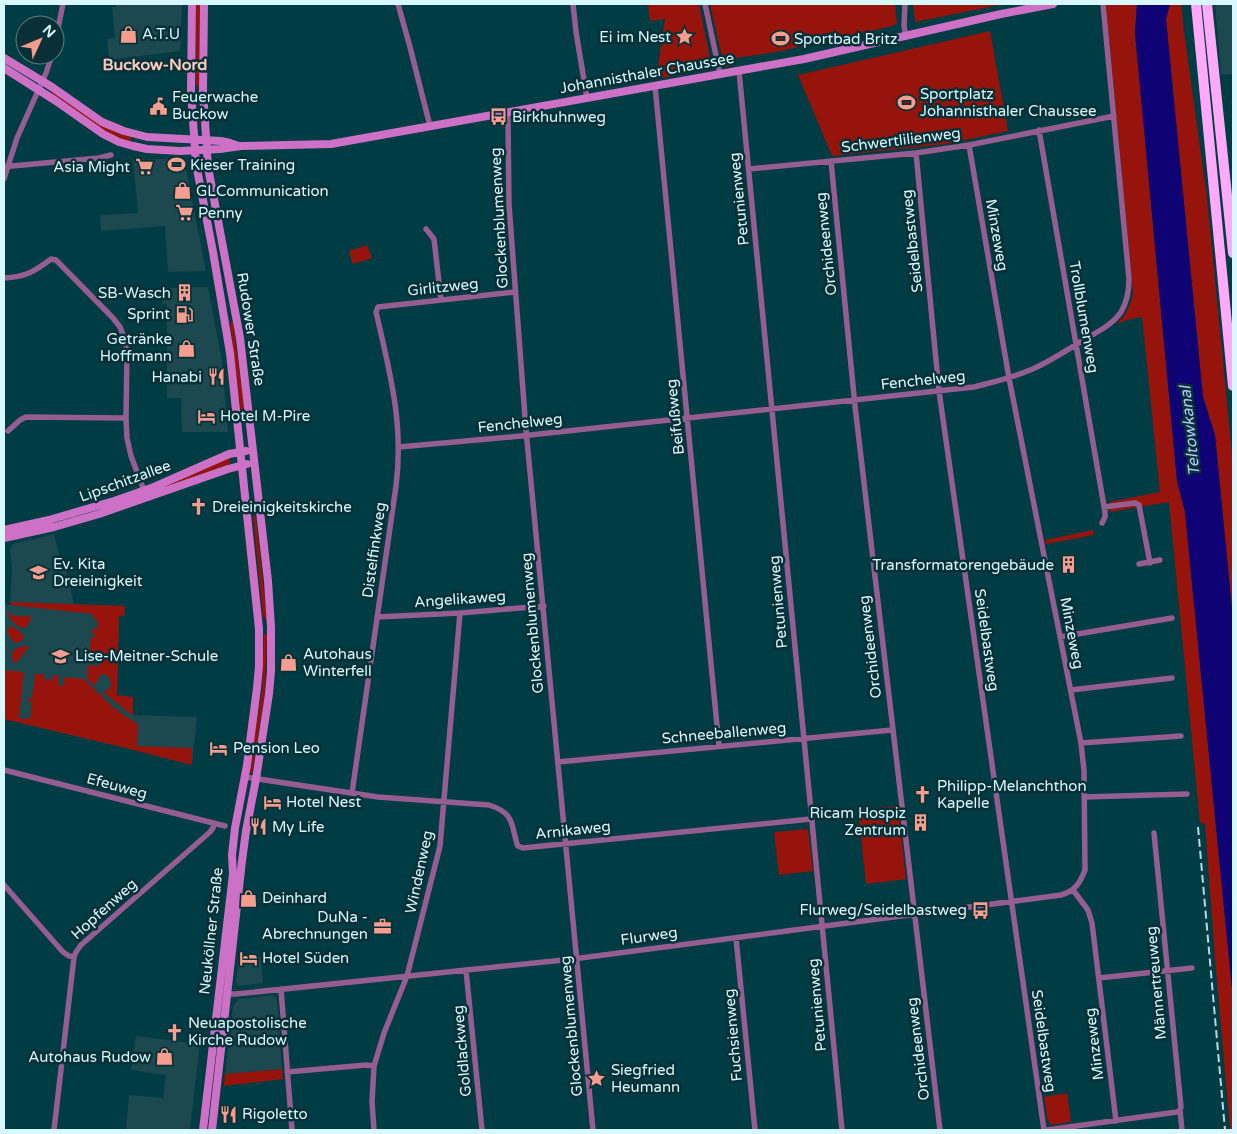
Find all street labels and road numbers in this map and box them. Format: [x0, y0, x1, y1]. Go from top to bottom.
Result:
street label: Johannisthaler Chaussee [559, 49, 735, 97]
street label: Schwertlilienweg [840, 124, 962, 156]
street label: Glockenblumenweg [486, 147, 512, 289]
street label: Petunienweg [725, 152, 753, 246]
street label: Seidelbastweg [898, 189, 926, 293]
street label: Orchideenweg [812, 192, 840, 296]
street label: Minzeweg [982, 198, 1012, 272]
street label: Trollblumenweg [1065, 259, 1103, 375]
street label: Rudower Straße [233, 271, 269, 387]
street label: Girlitzweg [407, 274, 479, 300]
street label: Fenchelweg [880, 367, 966, 393]
street label: Beifußweg [662, 378, 688, 456]
street label: Fenchelweg [477, 410, 563, 436]
street label: Lipschitzallee [77, 456, 173, 506]
street label: Distelfinkweg [358, 501, 390, 599]
street label: Glockenblumenweg [517, 552, 547, 694]
street label: Petunienweg [765, 555, 791, 649]
street label: Angelikaweg [414, 587, 506, 611]
street label: Seidelbastweg [971, 587, 1003, 693]
street label: Orchideenweg [855, 594, 885, 700]
street label: Minzeweg [1056, 596, 1088, 670]
street label: Schneeballenweg [661, 719, 787, 747]
street label: Efeuweg [85, 769, 149, 803]
street label: Arnikaweg [534, 817, 612, 843]
street label: Windenweg [401, 829, 437, 915]
street label: Neuköllner Straße [195, 867, 227, 995]
street label: Hopfenweg [67, 875, 141, 943]
street label: Flurweg [619, 923, 679, 949]
street label: Männertreuweg [1142, 925, 1170, 1041]
street label: Glockenblumenweg [556, 955, 586, 1097]
street label: Petunienweg [804, 958, 830, 1052]
street label: Fuchsienweg [720, 988, 746, 1082]
street label: Seidelbastweg [1028, 988, 1060, 1094]
street label: Orchideenweg [903, 996, 933, 1102]
street label: Goldlackweg [449, 1005, 475, 1097]
street label: Minzeweg [1081, 1007, 1107, 1081]

